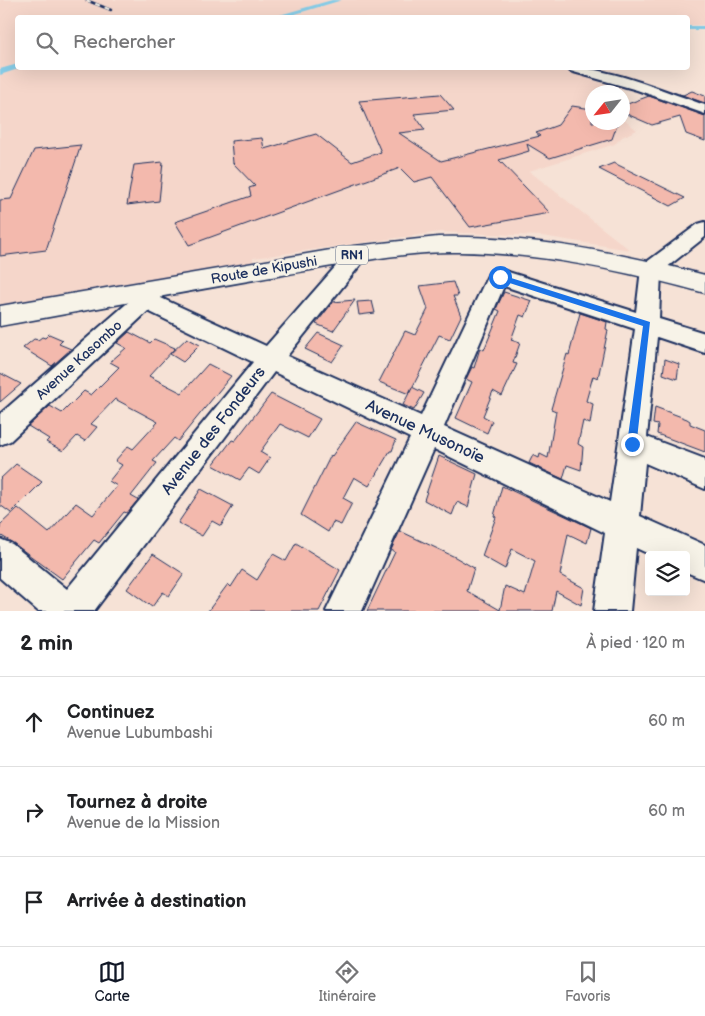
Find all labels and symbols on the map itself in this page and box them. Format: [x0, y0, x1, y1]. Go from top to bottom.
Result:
north arrow [585, 85, 630, 130]
road number: RN1 [336, 246, 368, 264]
street label: Route de Kipushi [210, 252, 318, 288]
route start [489, 266, 512, 289]
street label: Avenue Kasombo [32, 317, 126, 403]
street label: Avenue des Fondeurs [158, 363, 270, 499]
street label: Avenue Musonoïe [363, 396, 488, 468]
route end [621, 433, 644, 456]

